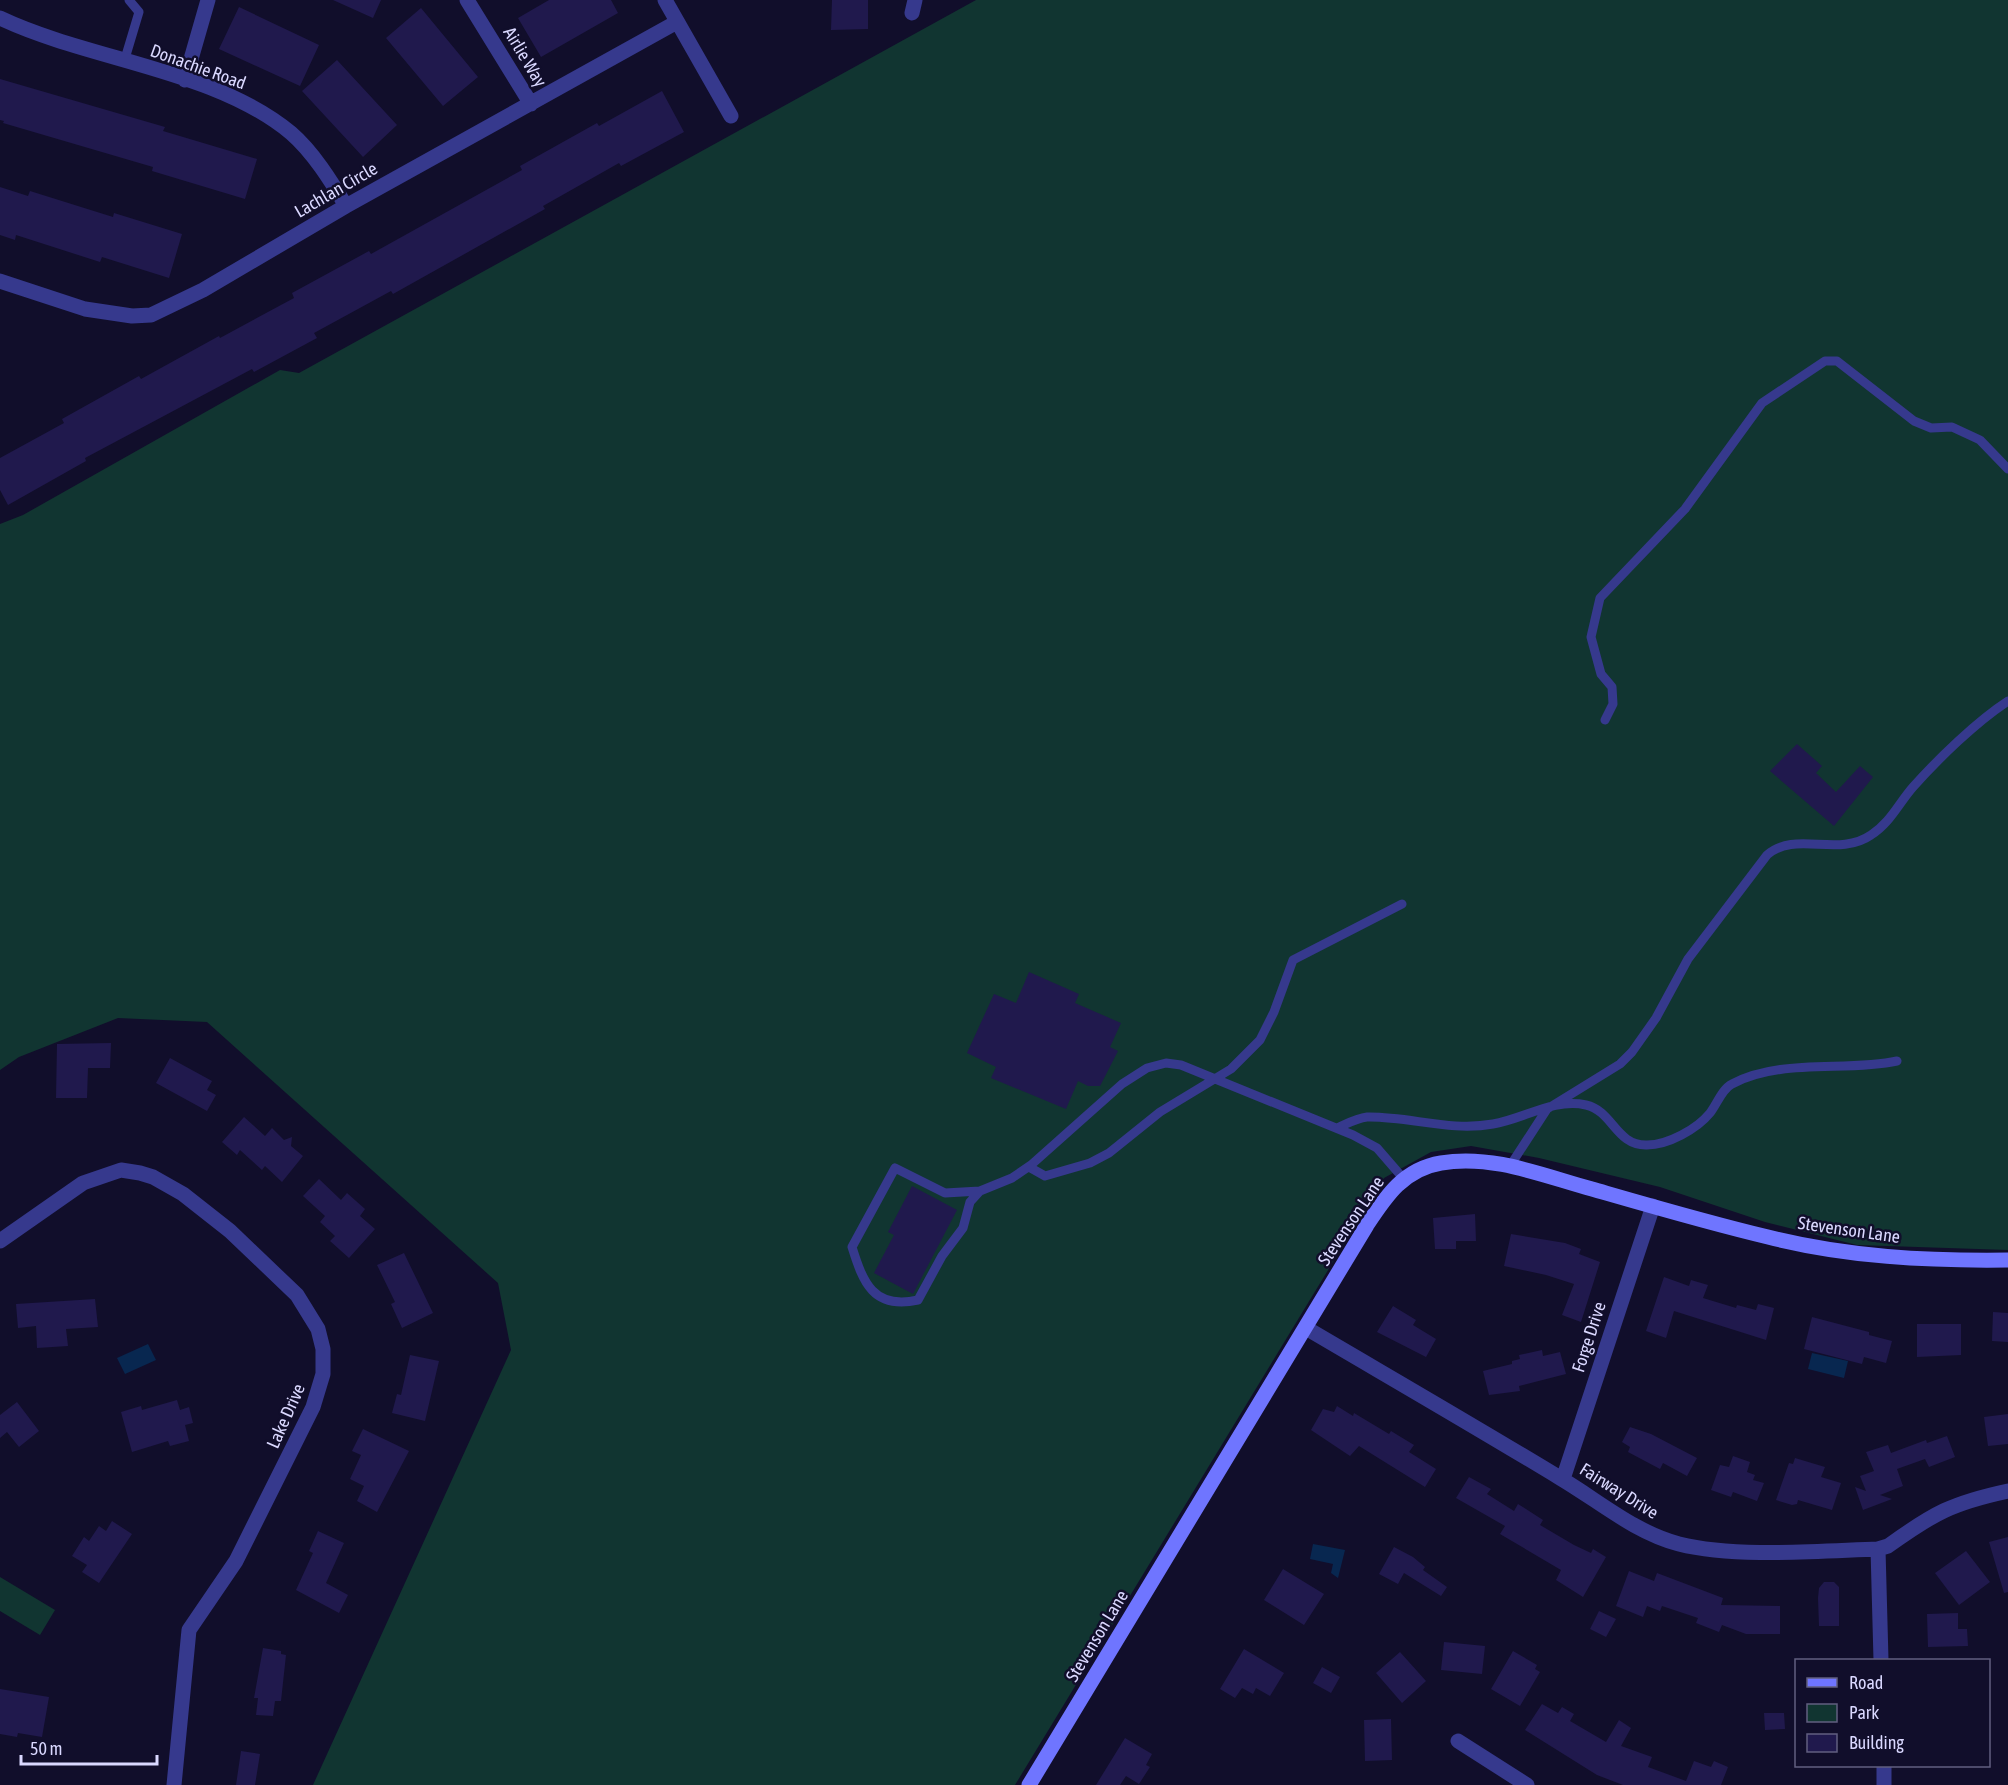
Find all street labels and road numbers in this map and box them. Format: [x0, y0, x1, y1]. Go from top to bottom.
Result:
street label: Airlie Way [499, 23, 551, 90]
street label: Donachie Road [148, 40, 249, 94]
street label: Lachlan Circle [291, 157, 381, 222]
street label: Stevenson Lane [1313, 1172, 1388, 1269]
street label: Stevenson Lane [1797, 1212, 1902, 1247]
street label: Forge Drive [1567, 1299, 1610, 1375]
street label: Lake Drive [262, 1380, 309, 1451]
street label: Fairway Drive [1576, 1458, 1662, 1523]
street label: Stevenson Lane [1061, 1586, 1132, 1685]

